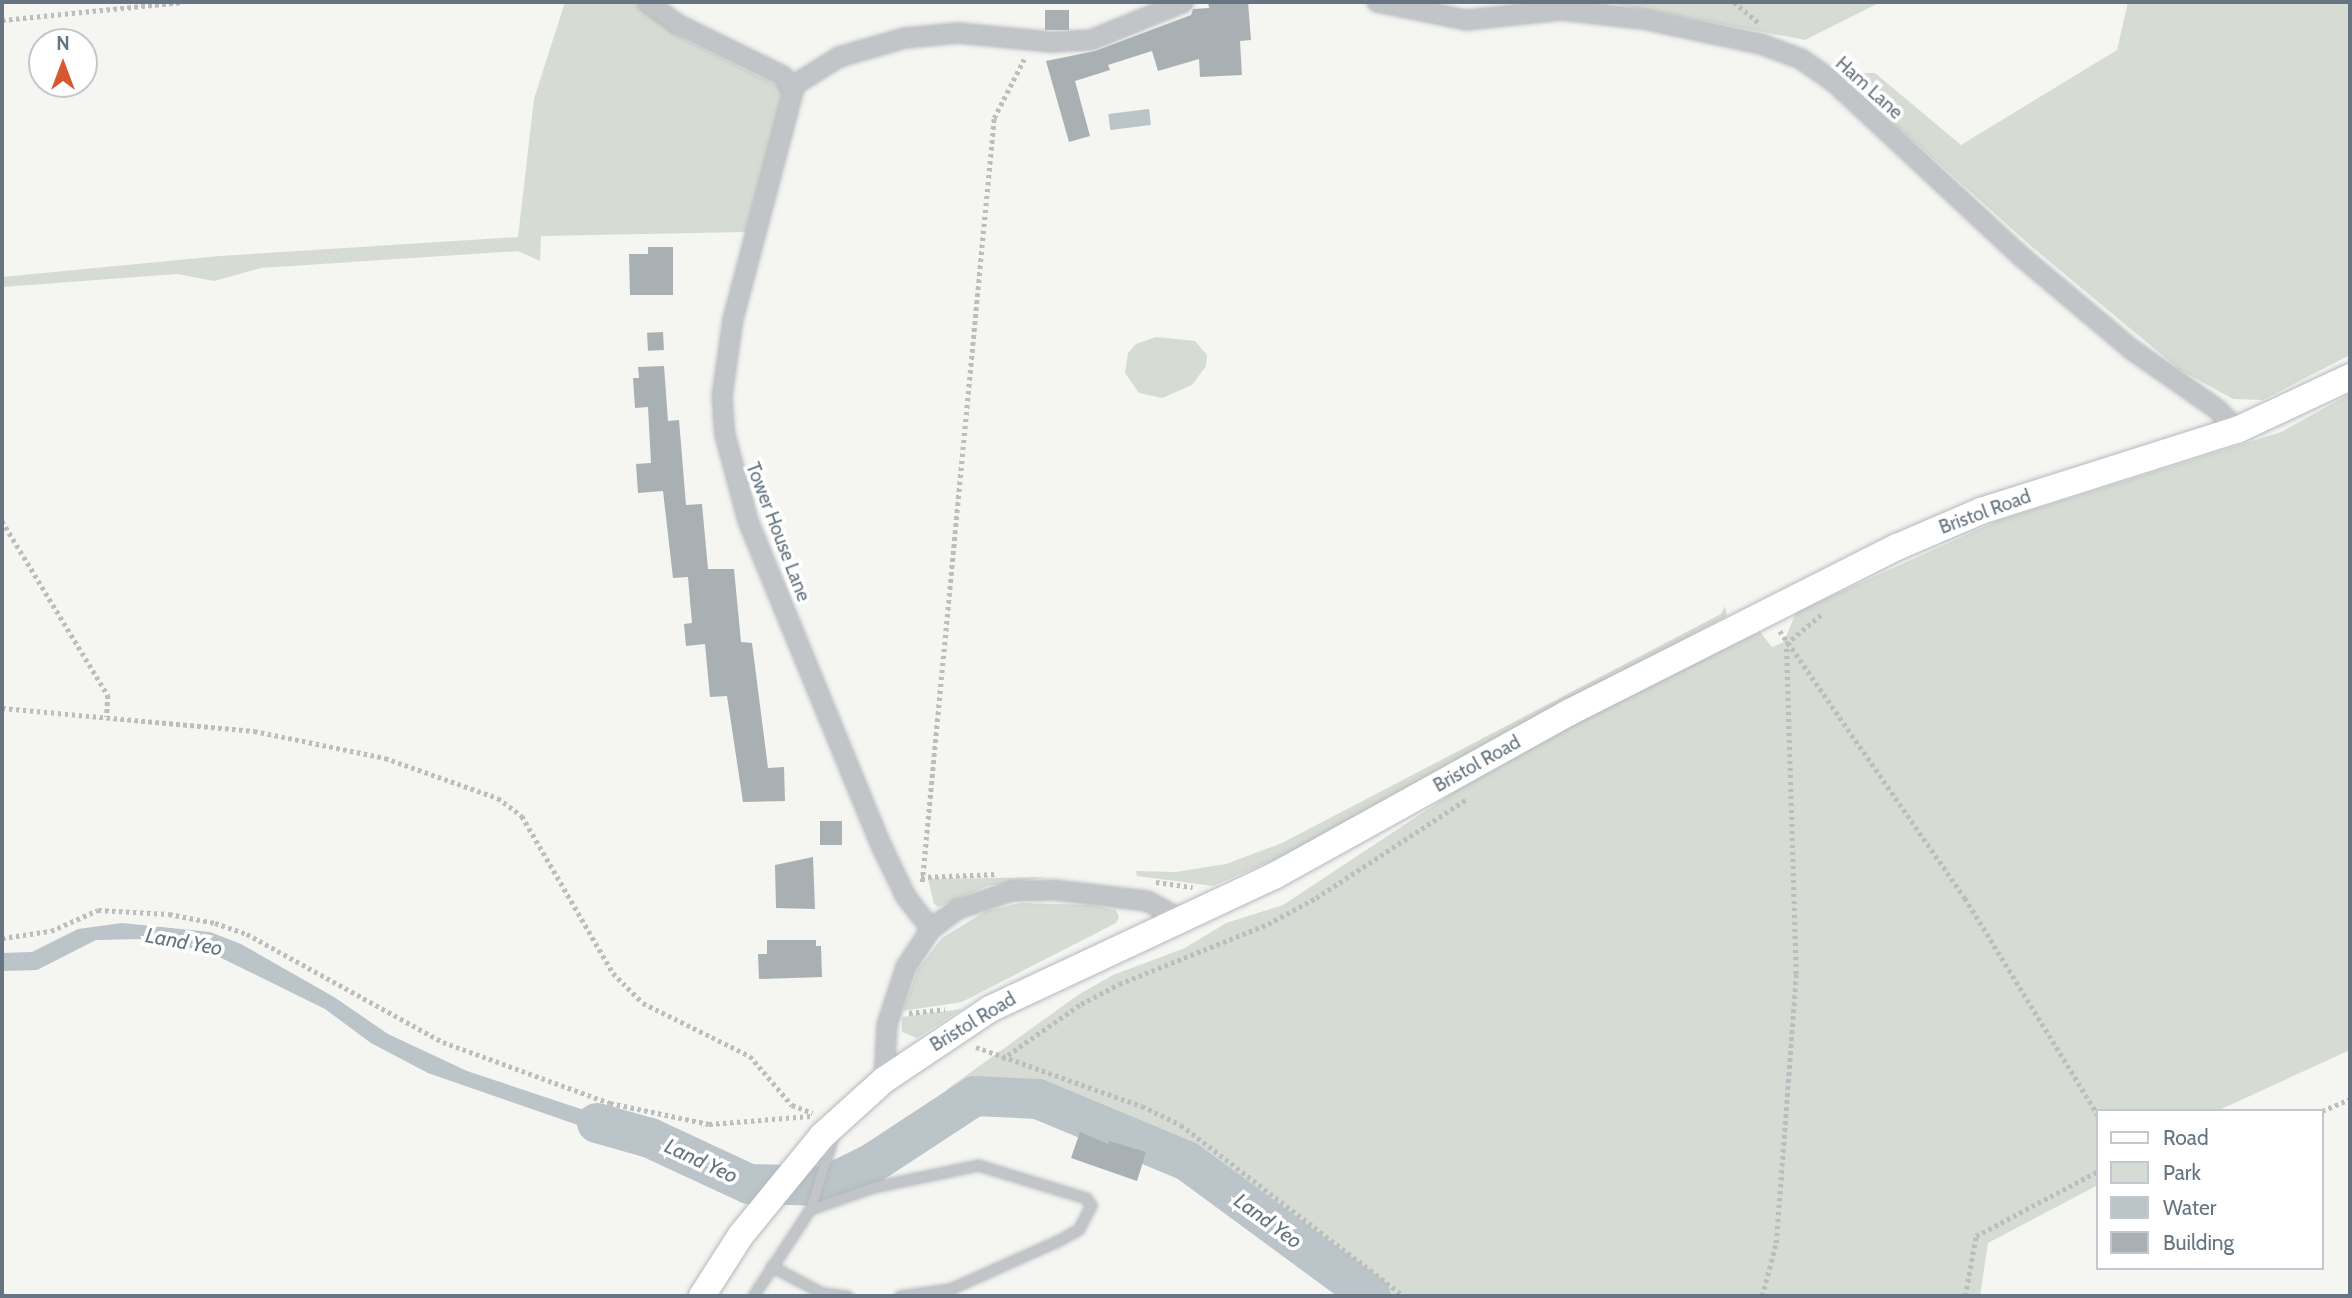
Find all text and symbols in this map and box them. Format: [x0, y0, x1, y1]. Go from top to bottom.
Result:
north arrow [28, 28, 98, 98]
text: N [56, 32, 70, 55]
street label: Ham Lane [1831, 52, 1907, 124]
street label: Tower House Lane [741, 459, 815, 605]
street label: Bristol Road [1936, 485, 2034, 539]
street label: Bristol Road [1430, 731, 1524, 797]
water label: Land Yeo [144, 923, 224, 961]
street label: Bristol Road [926, 988, 1020, 1056]
legend [2096, 1109, 2324, 1270]
text: Road [2163, 1125, 2209, 1150]
water label: Land Yeo [661, 1133, 741, 1189]
text: Park [2163, 1160, 2201, 1185]
water label: Land Yeo [1229, 1188, 1307, 1254]
text: Water [2163, 1195, 2216, 1220]
text: Building [2163, 1230, 2234, 1255]

